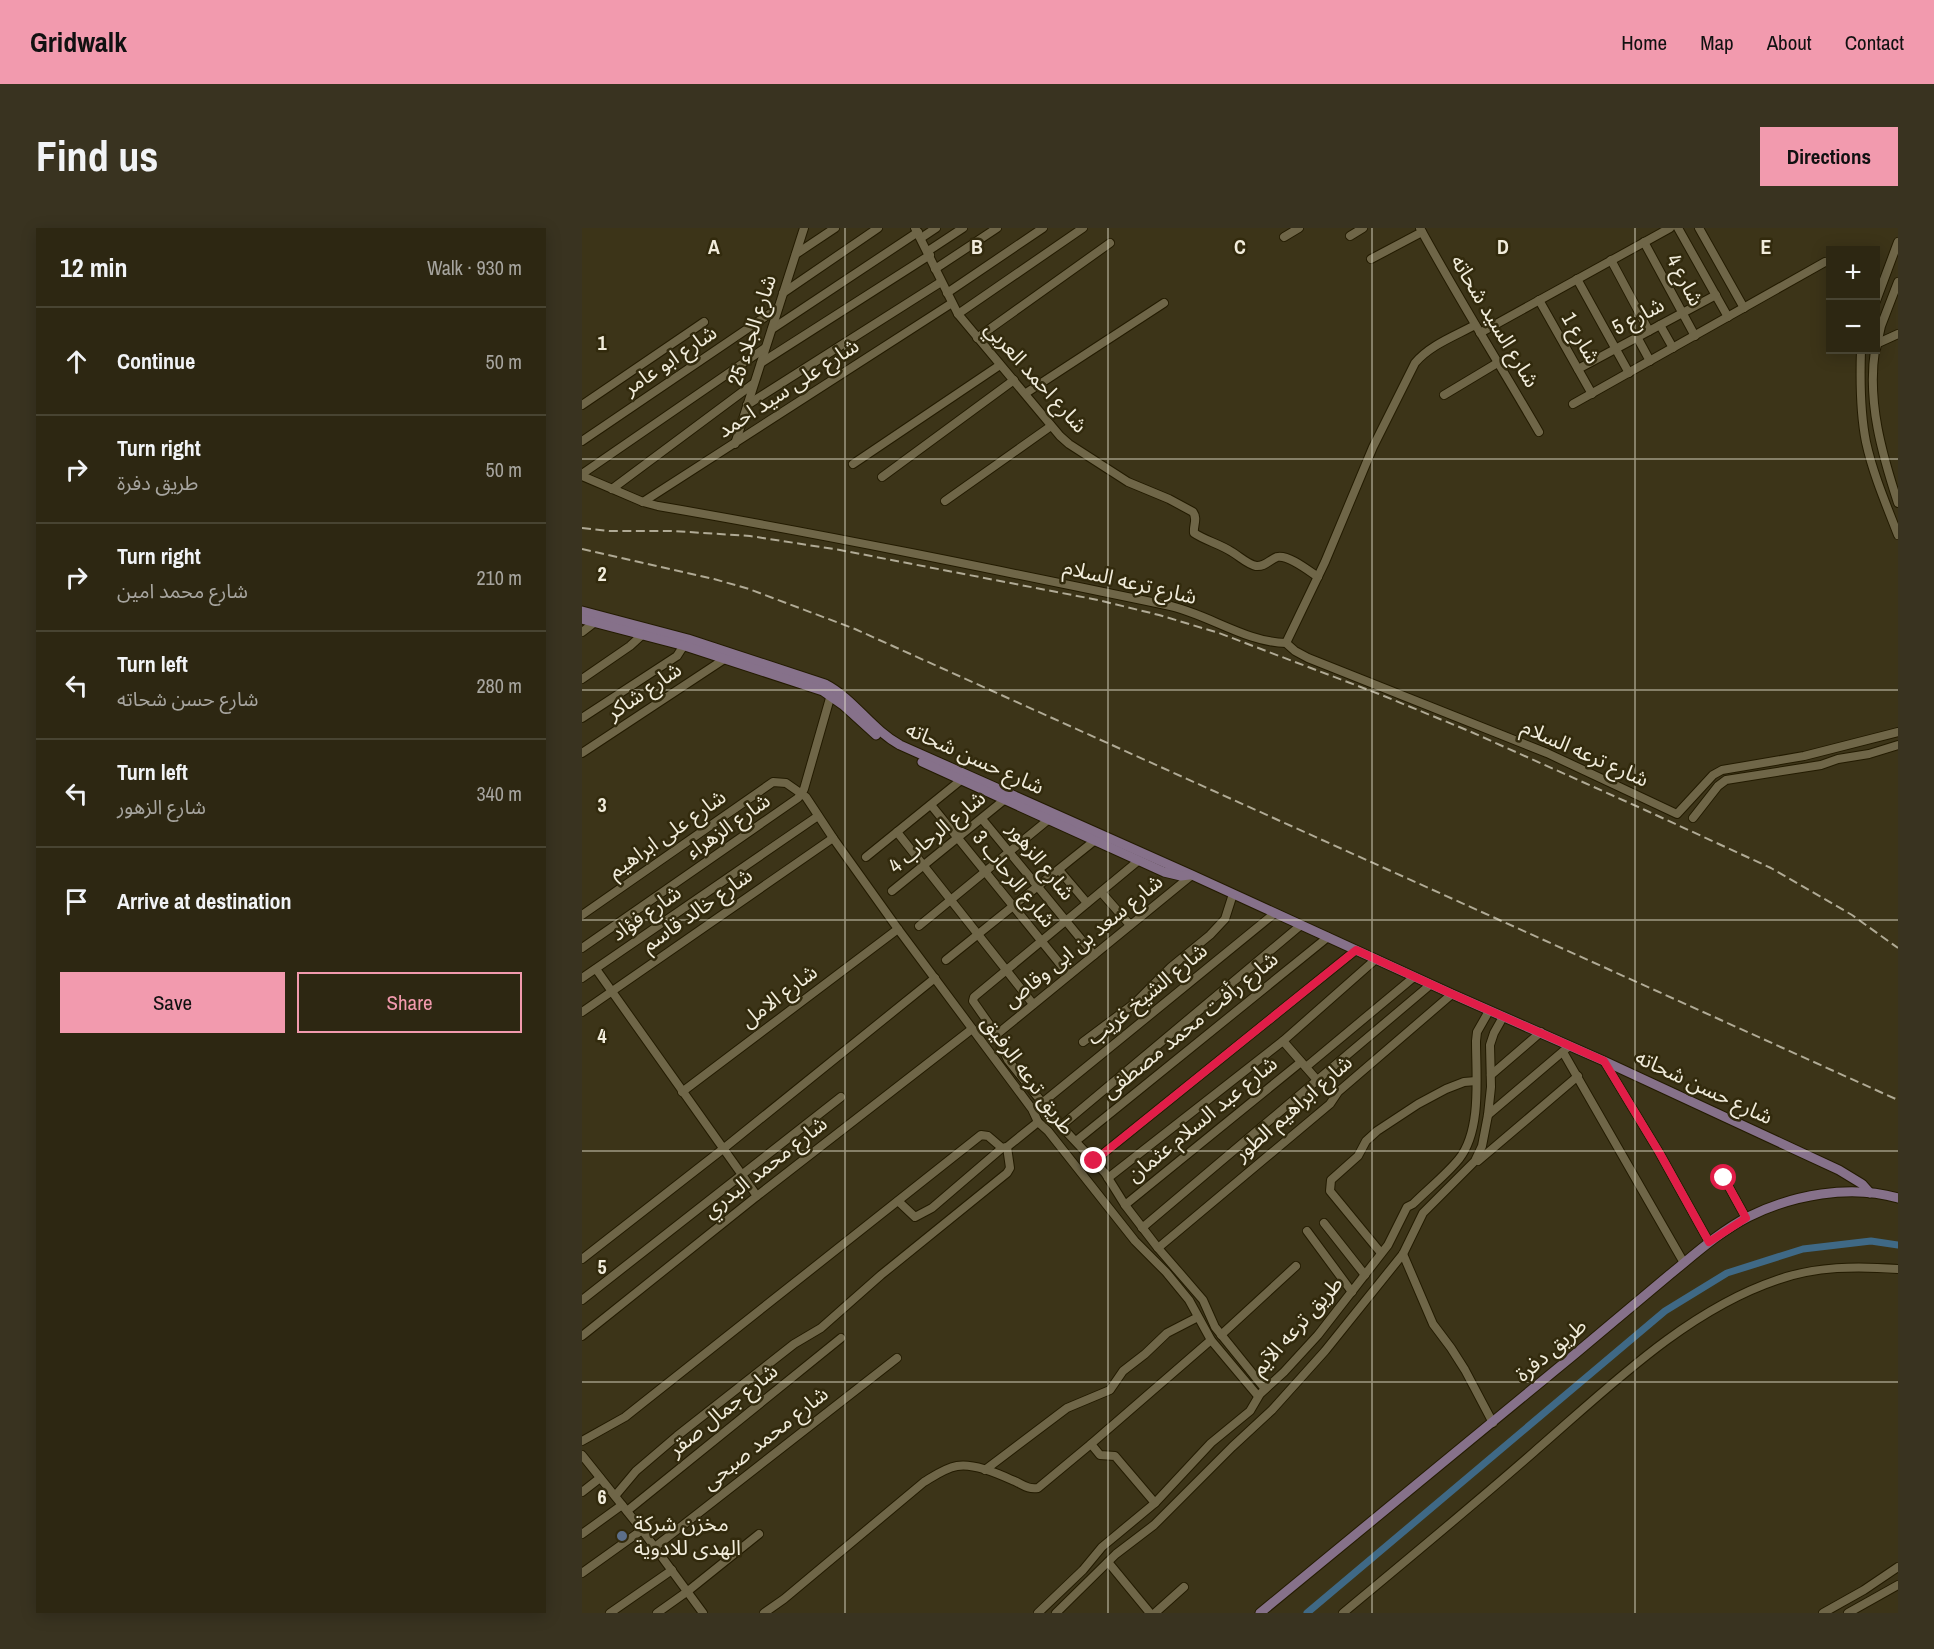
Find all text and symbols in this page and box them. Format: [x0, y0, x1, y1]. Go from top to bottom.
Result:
text: Gridwalk [30, 23, 127, 61]
text: Home [1621, 28, 1667, 57]
text: Map [1700, 28, 1734, 57]
text: About [1767, 28, 1812, 57]
text: Contact [1845, 28, 1904, 57]
button: Directions [1760, 127, 1898, 186]
text: Find us [36, 128, 158, 184]
text: A [708, 233, 720, 260]
text: B [971, 233, 983, 260]
text: C [1234, 233, 1246, 260]
text: D [1497, 233, 1509, 260]
text: E [1761, 233, 1772, 260]
map controls [1826, 246, 1880, 354]
button: + [1826, 246, 1880, 300]
street label: شارع السيد شحاته [1443, 249, 1547, 393]
street label: شارع 4 [1659, 249, 1711, 311]
text: 12 min [60, 250, 128, 285]
text: Walk · 930 m [427, 254, 522, 281]
street label: شارع الجلاء 25 [720, 271, 784, 389]
street label: شارع 5 [1607, 290, 1669, 342]
button: − [1826, 300, 1880, 354]
street label: شارع 1 [1554, 307, 1608, 369]
street label: شارع احمد العربي [977, 314, 1094, 440]
street label: شارع ابو عامر [616, 318, 723, 403]
text: 1 [597, 329, 607, 356]
street label: شارع على سيد احمد [711, 331, 865, 445]
icon: ahead [60, 345, 93, 378]
text: Continue [117, 346, 195, 376]
text: 50 m [486, 348, 522, 375]
text: Turn right [117, 433, 201, 463]
icon: right [60, 453, 93, 486]
text: 50 m [486, 456, 522, 483]
text: طريق دفرة [117, 469, 198, 496]
text: Turn right [117, 541, 201, 571]
street label: شارع ترعه السلام [1060, 552, 1200, 613]
text: 2 [597, 560, 607, 587]
icon: right [60, 561, 93, 594]
text: 210 m [476, 564, 522, 591]
text: شارع محمد امين [117, 577, 248, 604]
text: Turn left [117, 649, 188, 679]
street label: شارع شاكر [599, 655, 688, 728]
icon: left [60, 669, 93, 702]
text: 280 m [476, 672, 522, 699]
text: شارع حسن شحاته [117, 685, 258, 712]
street label: شارع ترعه السلام [1516, 712, 1653, 795]
street label: شارع حسن شحاته [901, 714, 1049, 802]
text: Turn left [117, 757, 188, 787]
icon: left [60, 777, 93, 810]
text: 340 m [476, 780, 522, 807]
street label: شارع على ابراهيم [602, 782, 732, 886]
street label: شارع الرحاب 4 [882, 783, 992, 881]
street label: شارع الزهراء [680, 786, 776, 866]
text: 3 [597, 791, 607, 818]
text: شارع الزهور [117, 793, 206, 820]
street label: شارع الزهور [999, 815, 1082, 907]
street label: شارع الرحاب 3 [965, 824, 1063, 934]
street label: شارع خالد قاسم [635, 861, 759, 959]
street label: شارع سعد بن ابى وقاص [997, 867, 1169, 1015]
street label: شارع فؤاد [605, 878, 687, 948]
icon: arrive [60, 885, 93, 918]
text: Arrive at destination [117, 886, 291, 916]
street label: شارع الشيخ غريب [1080, 936, 1214, 1052]
street label: شارع رأفت محمد مصطفى [1095, 944, 1285, 1106]
street label: شارع الامل [734, 957, 824, 1035]
button: Save [60, 972, 285, 1033]
button: Share [297, 972, 522, 1033]
street label: طريق ترعه الرفيق [975, 1009, 1082, 1141]
text: 4 [597, 1022, 607, 1049]
street label: شارع حسن شحاته [1630, 1042, 1778, 1132]
street label: شارع ابراهيم الطور [1226, 1048, 1359, 1169]
street label: شارع عبد السلام عثمان [1120, 1049, 1284, 1190]
street label: شارع محمد البدري [696, 1109, 834, 1226]
route end [1080, 1147, 1106, 1173]
route start [1710, 1164, 1736, 1190]
text: 5 [597, 1253, 607, 1280]
street label: طريق ترعه الآيم [1244, 1270, 1350, 1382]
street label: طريق دفرة [1509, 1311, 1593, 1388]
street label: شارع جمال صقر [661, 1356, 784, 1464]
street label: شارع محمد صبحى [695, 1379, 835, 1497]
text: 6 [597, 1483, 607, 1510]
place label: مخزن شركة الهدى للادوية [634, 1509, 741, 1562]
marker: مخزن شركة الهدى للادوية [615, 1529, 629, 1543]

